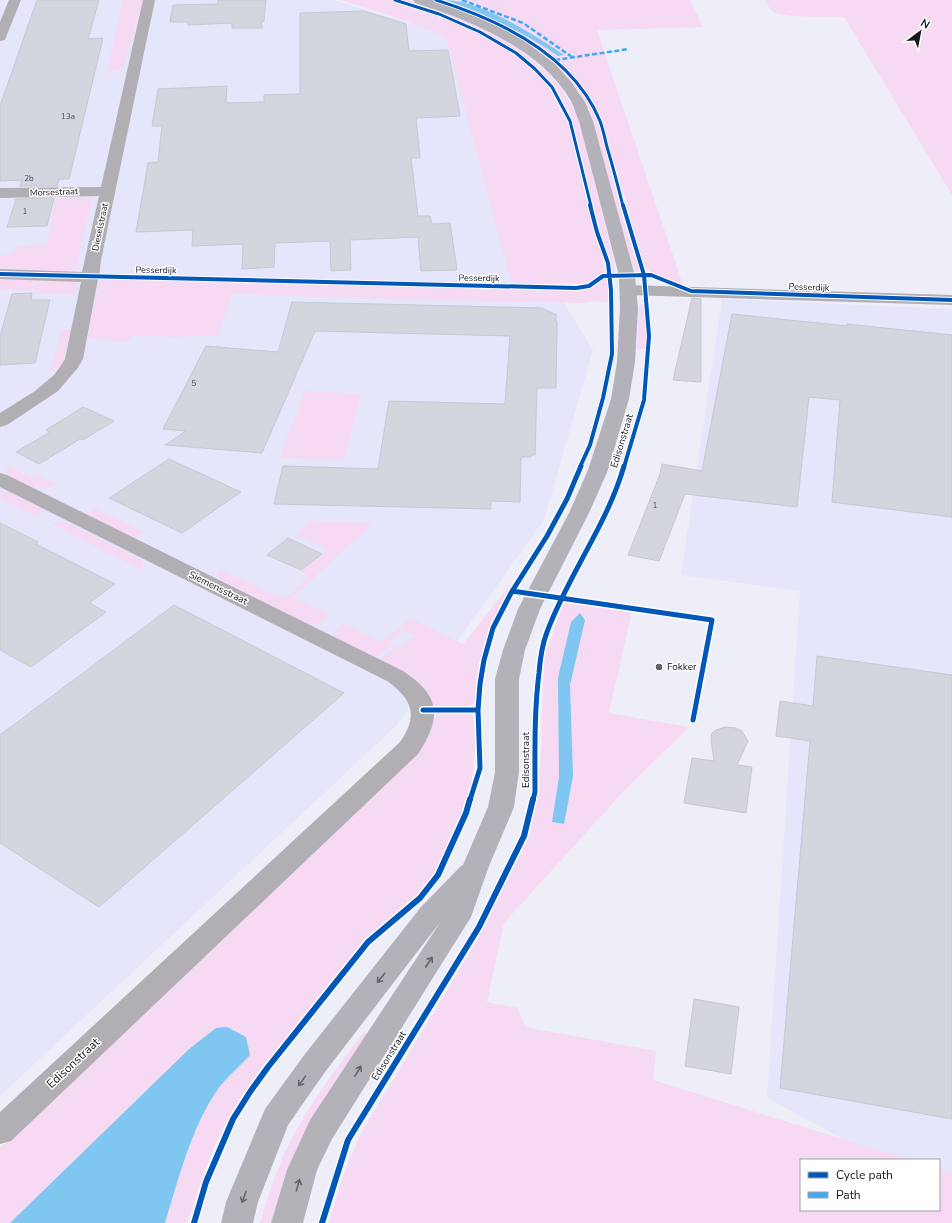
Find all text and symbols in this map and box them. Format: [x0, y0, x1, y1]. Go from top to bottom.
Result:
north arrow [900, 12, 940, 52]
text: N [918, 15, 933, 32]
house number: 13a [61, 111, 75, 122]
house number: 2b [24, 173, 34, 184]
street label: Morsestraat [30, 185, 79, 199]
street label: Dieselstraat [89, 201, 111, 252]
house number: 1 [23, 206, 28, 217]
street label: Pesserdijk [135, 264, 177, 276]
street label: Pesserdijk [458, 272, 500, 284]
street label: Pesserdijk [788, 280, 830, 294]
house number: 5 [192, 378, 197, 389]
street label: Edisonstraat [607, 412, 637, 470]
house number: 1 [653, 500, 658, 511]
street label: Siemensstraat [186, 568, 250, 609]
place label: Fokker [667, 660, 697, 674]
marker: Fokker [654, 662, 664, 672]
street label: Edisonstraat [519, 732, 533, 788]
one-way arrow [425, 957, 433, 968]
one-way arrow [377, 973, 385, 984]
street label: Edisonstraat [368, 1028, 410, 1083]
street label: Edisonstraat [43, 1034, 104, 1092]
one-way arrow [355, 1065, 363, 1077]
one-way arrow [298, 1076, 306, 1087]
legend [800, 1159, 940, 1211]
text: Cycle path [836, 1167, 893, 1183]
one-way arrow [295, 1179, 302, 1192]
text: Path [836, 1187, 861, 1203]
one-way arrow [240, 1191, 248, 1203]

